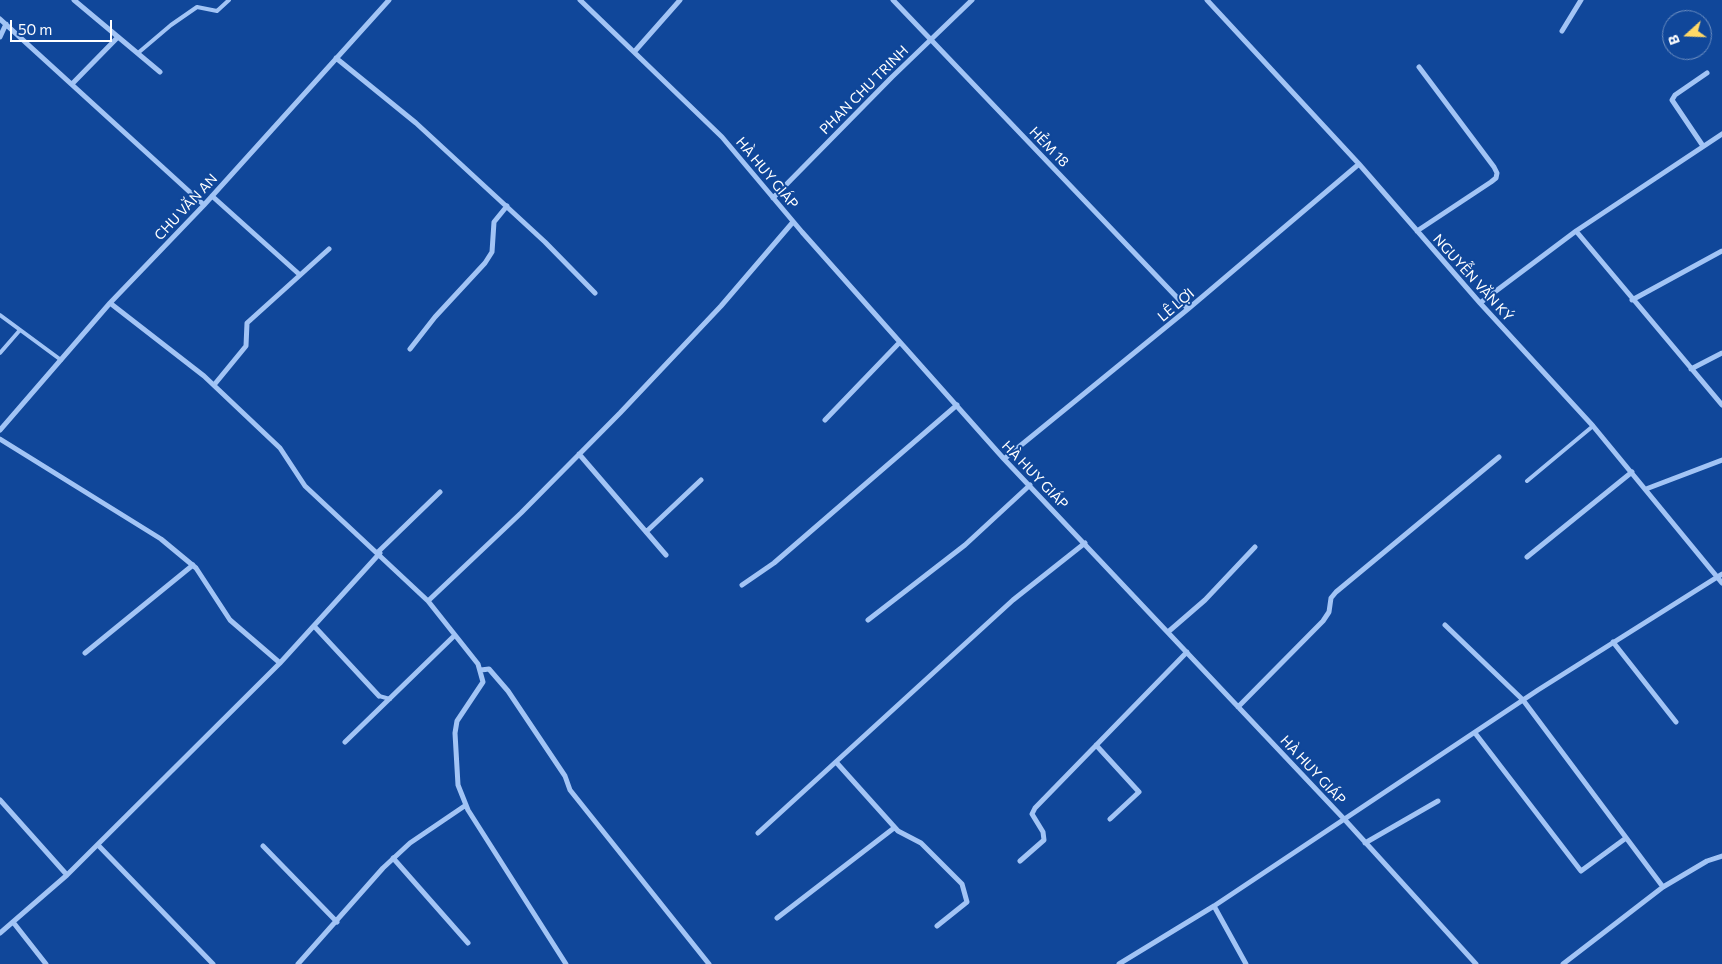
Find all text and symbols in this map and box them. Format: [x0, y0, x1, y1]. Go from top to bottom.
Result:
scale bar [12, 10, 115, 42]
north arrow [1662, 10, 1712, 60]
text: 50 m [18, 20, 52, 38]
text: B [1664, 33, 1683, 47]
street label: PHAN CHU TRINH [816, 42, 912, 138]
street label: HẺM 18 [1026, 123, 1072, 171]
street label: HÀ HUY GIÁP [732, 134, 802, 212]
street label: CHU VĂN AN [151, 170, 221, 244]
street label: NGUYỄN VĂN KÝ [1429, 231, 1517, 325]
street label: LÊ LỢI [1154, 285, 1198, 325]
street label: HÀ HUY GIÁP [998, 438, 1072, 512]
street label: HÀ HUY GIÁP [1277, 732, 1349, 808]

